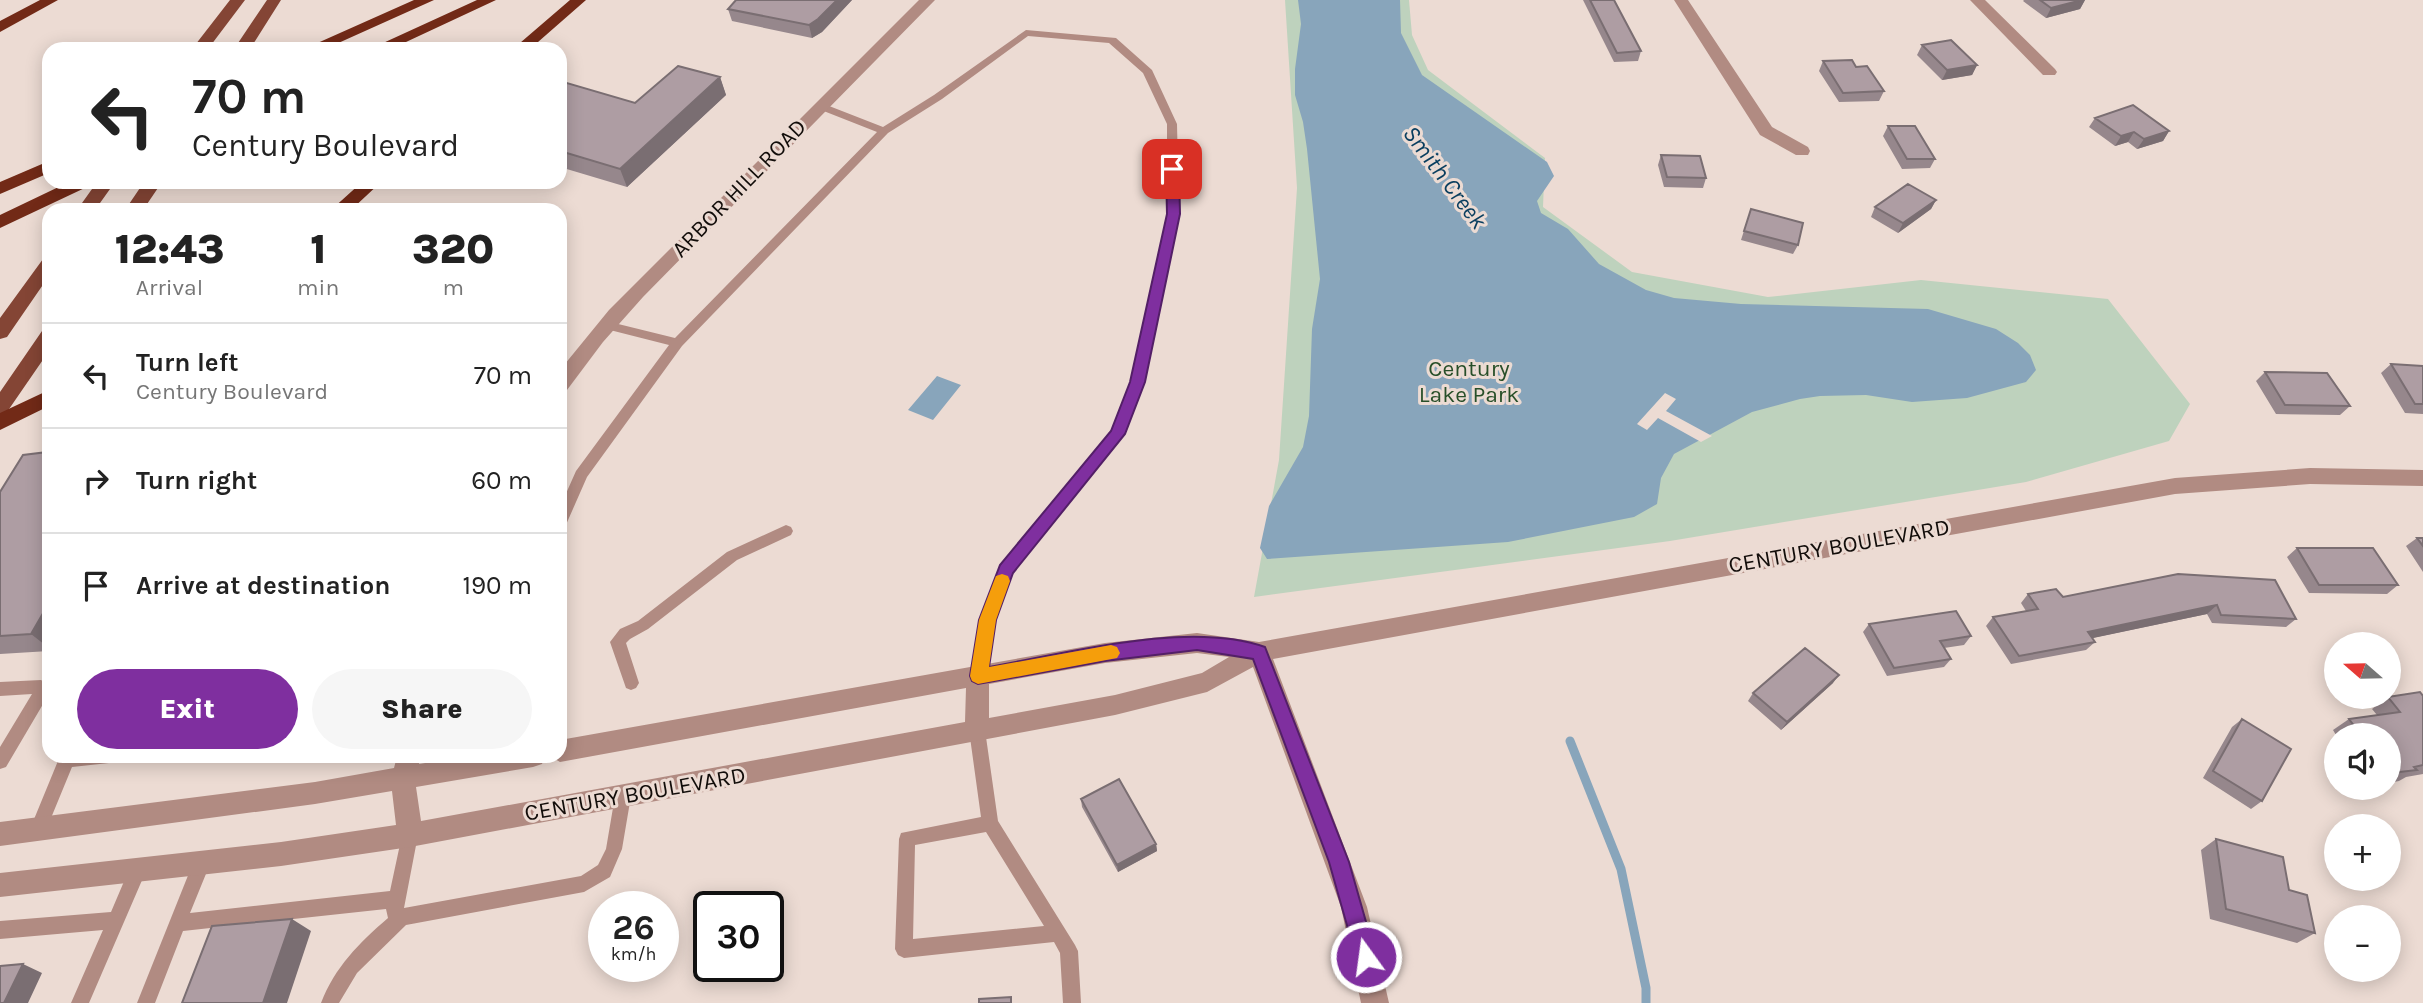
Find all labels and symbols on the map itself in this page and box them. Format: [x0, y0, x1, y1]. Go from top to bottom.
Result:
street label: ARBOR HILL ROAD [666, 113, 812, 263]
water label: Smith Creek [1397, 120, 1493, 235]
pin [1142, 139, 1202, 199]
park label: Century Lake Park [1419, 355, 1519, 408]
street label: CENTURY BOULEVARD [1726, 513, 1952, 579]
north arrow [2324, 632, 2401, 709]
street label: CENTURY BOULEVARD [522, 761, 748, 827]
speed limit sign: 30 [693, 891, 784, 982]
position arrow [1329, 920, 1403, 994]

